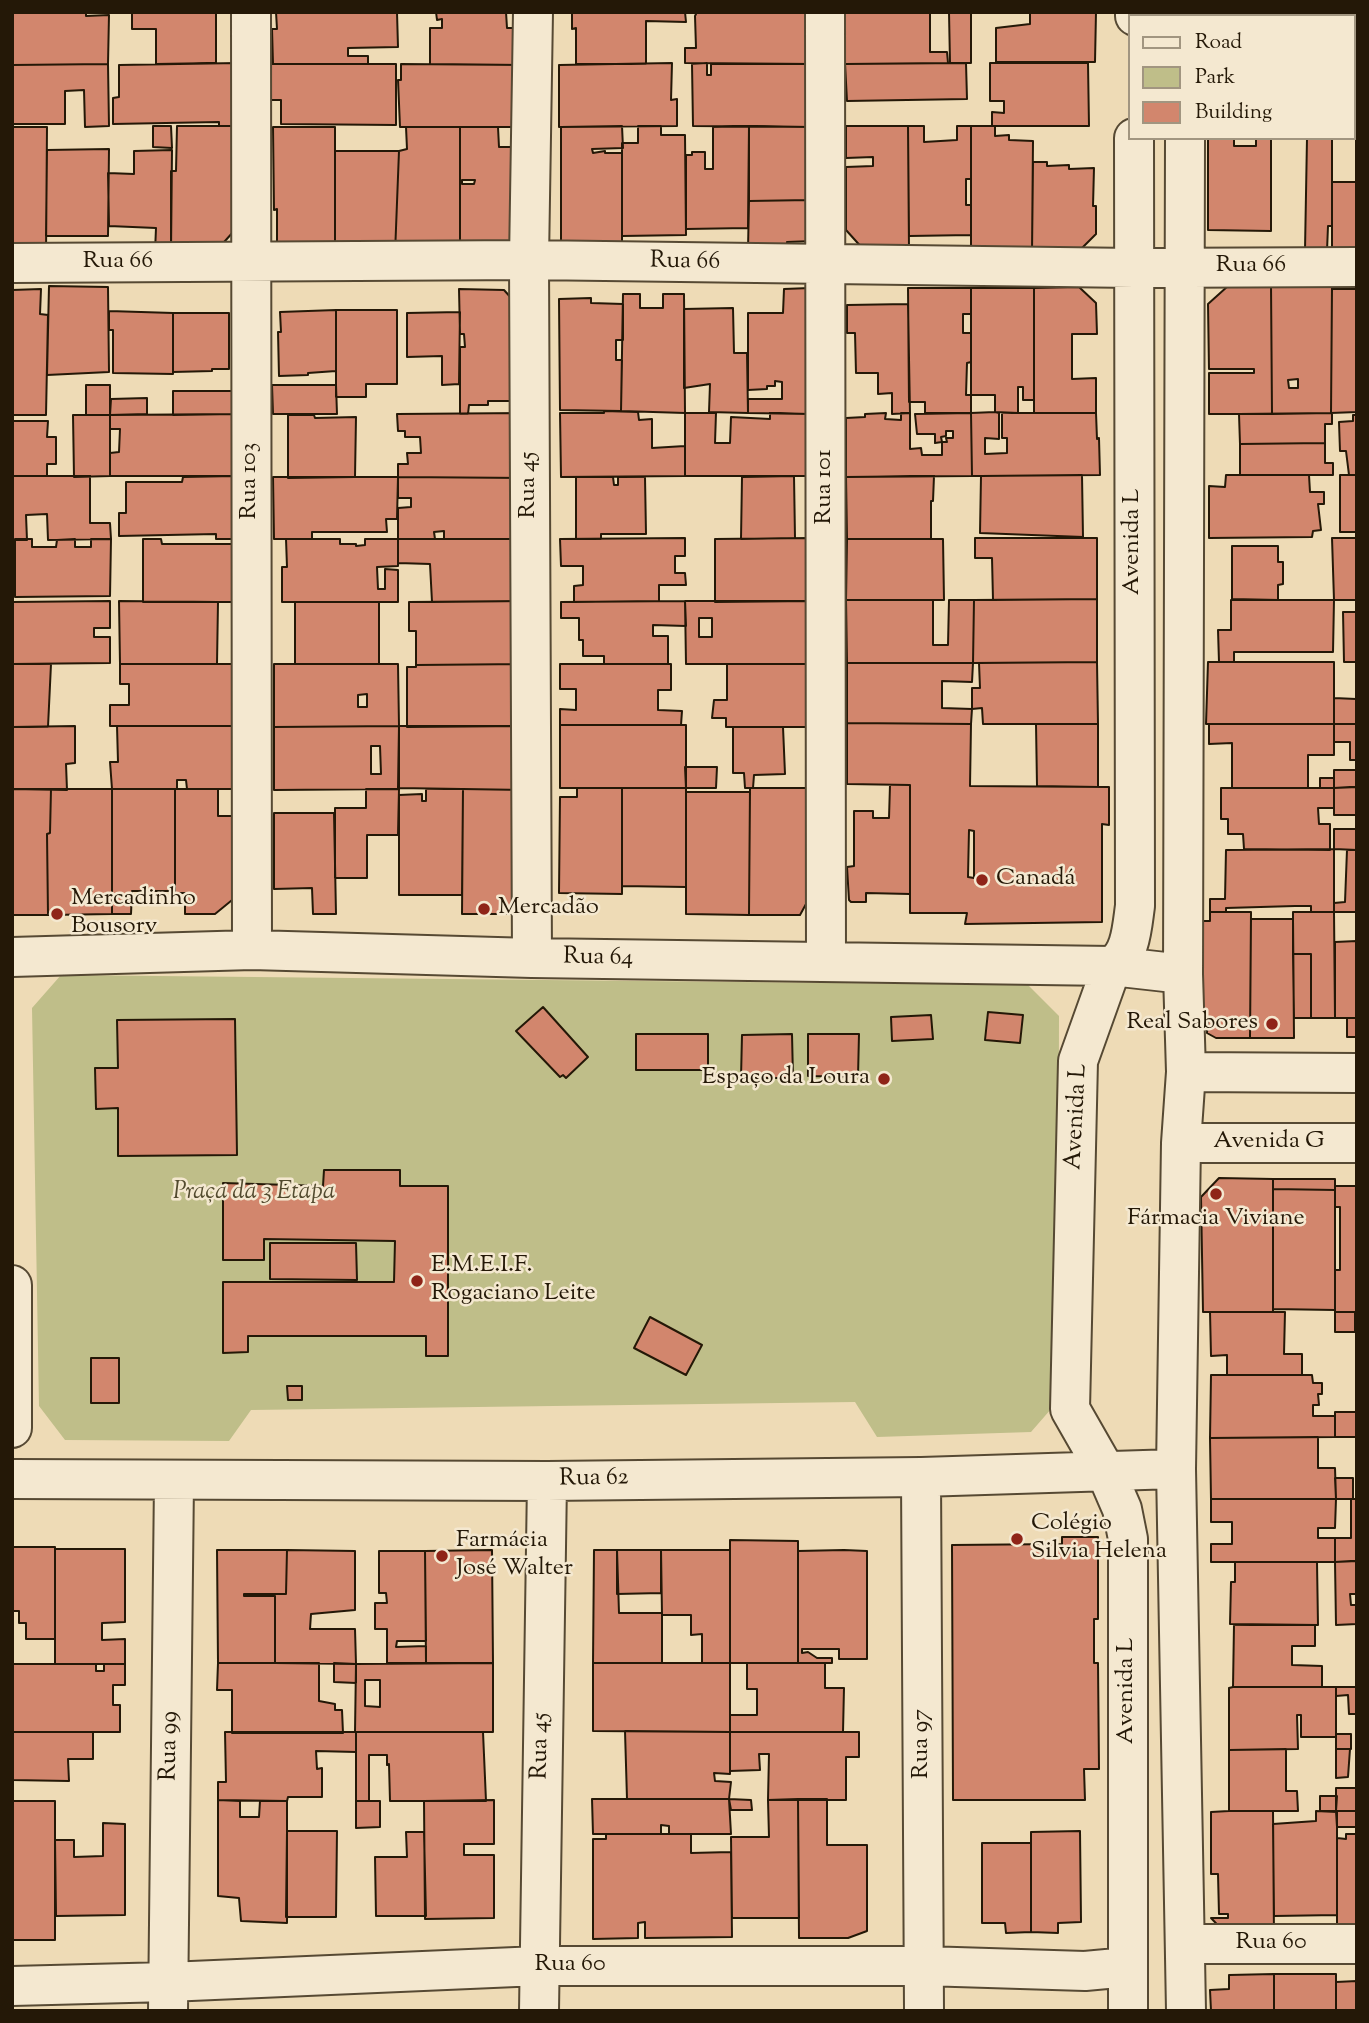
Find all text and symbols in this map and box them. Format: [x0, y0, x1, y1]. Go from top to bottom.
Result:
legend [1128, 14, 1355, 140]
text: Road [1195, 28, 1242, 58]
text: Park [1195, 63, 1235, 93]
text: Building [1195, 98, 1272, 128]
street label: Rua 66 [650, 248, 720, 278]
street label: Rua 66 [83, 249, 153, 277]
street label: Rua 66 [1216, 253, 1286, 281]
street label: Rua 103 [237, 443, 265, 519]
street label: Rua 101 [812, 449, 840, 525]
street label: Rua 45 [516, 452, 544, 518]
street label: Avenida L [1120, 489, 1148, 595]
place label: Canadá [996, 866, 1076, 894]
marker: Canadá [974, 872, 990, 888]
place label: Mercadinho Bousorv [71, 886, 196, 942]
place label: Mercadão [498, 895, 599, 923]
marker: Mercadão [476, 901, 492, 917]
marker: Mercadinho Bousorv [49, 906, 65, 922]
street label: Rua 64 [563, 944, 633, 974]
place label: Real Sabores [1126, 1010, 1258, 1038]
marker: Real Sabores [1264, 1016, 1280, 1032]
street label: Avenida L [1061, 1063, 1095, 1171]
place label: Espaço da Loura [702, 1065, 870, 1093]
marker: Espaço da Loura [876, 1071, 892, 1087]
street label: Avenida G [1213, 1129, 1325, 1157]
park label: Praça da 3 Etapa [173, 1180, 335, 1208]
marker: Fármacia Viviane [1208, 1186, 1224, 1202]
place label: Fármacia Viviane [1127, 1206, 1305, 1234]
place label: E.M.E.I.F. Rogaciano Leite [431, 1253, 596, 1309]
marker: E.M.E.I.F. Rogaciano Leite [409, 1273, 425, 1289]
street label: Rua 62 [559, 1465, 629, 1495]
place label: Colégio Silvia Helena [1031, 1511, 1167, 1567]
place label: Farmácia José Walter [456, 1528, 573, 1584]
marker: Colégio Silvia Helena [1009, 1531, 1025, 1547]
marker: Farmácia José Walter [434, 1548, 450, 1564]
street label: Avenida L [1114, 1638, 1142, 1744]
street label: Rua 97 [909, 1709, 937, 1779]
street label: Rua 99 [156, 1711, 186, 1781]
street label: Rua 45 [527, 1712, 557, 1780]
street label: Rua 60 [1235, 1930, 1307, 1958]
street label: Rua 60 [534, 1952, 606, 1980]

